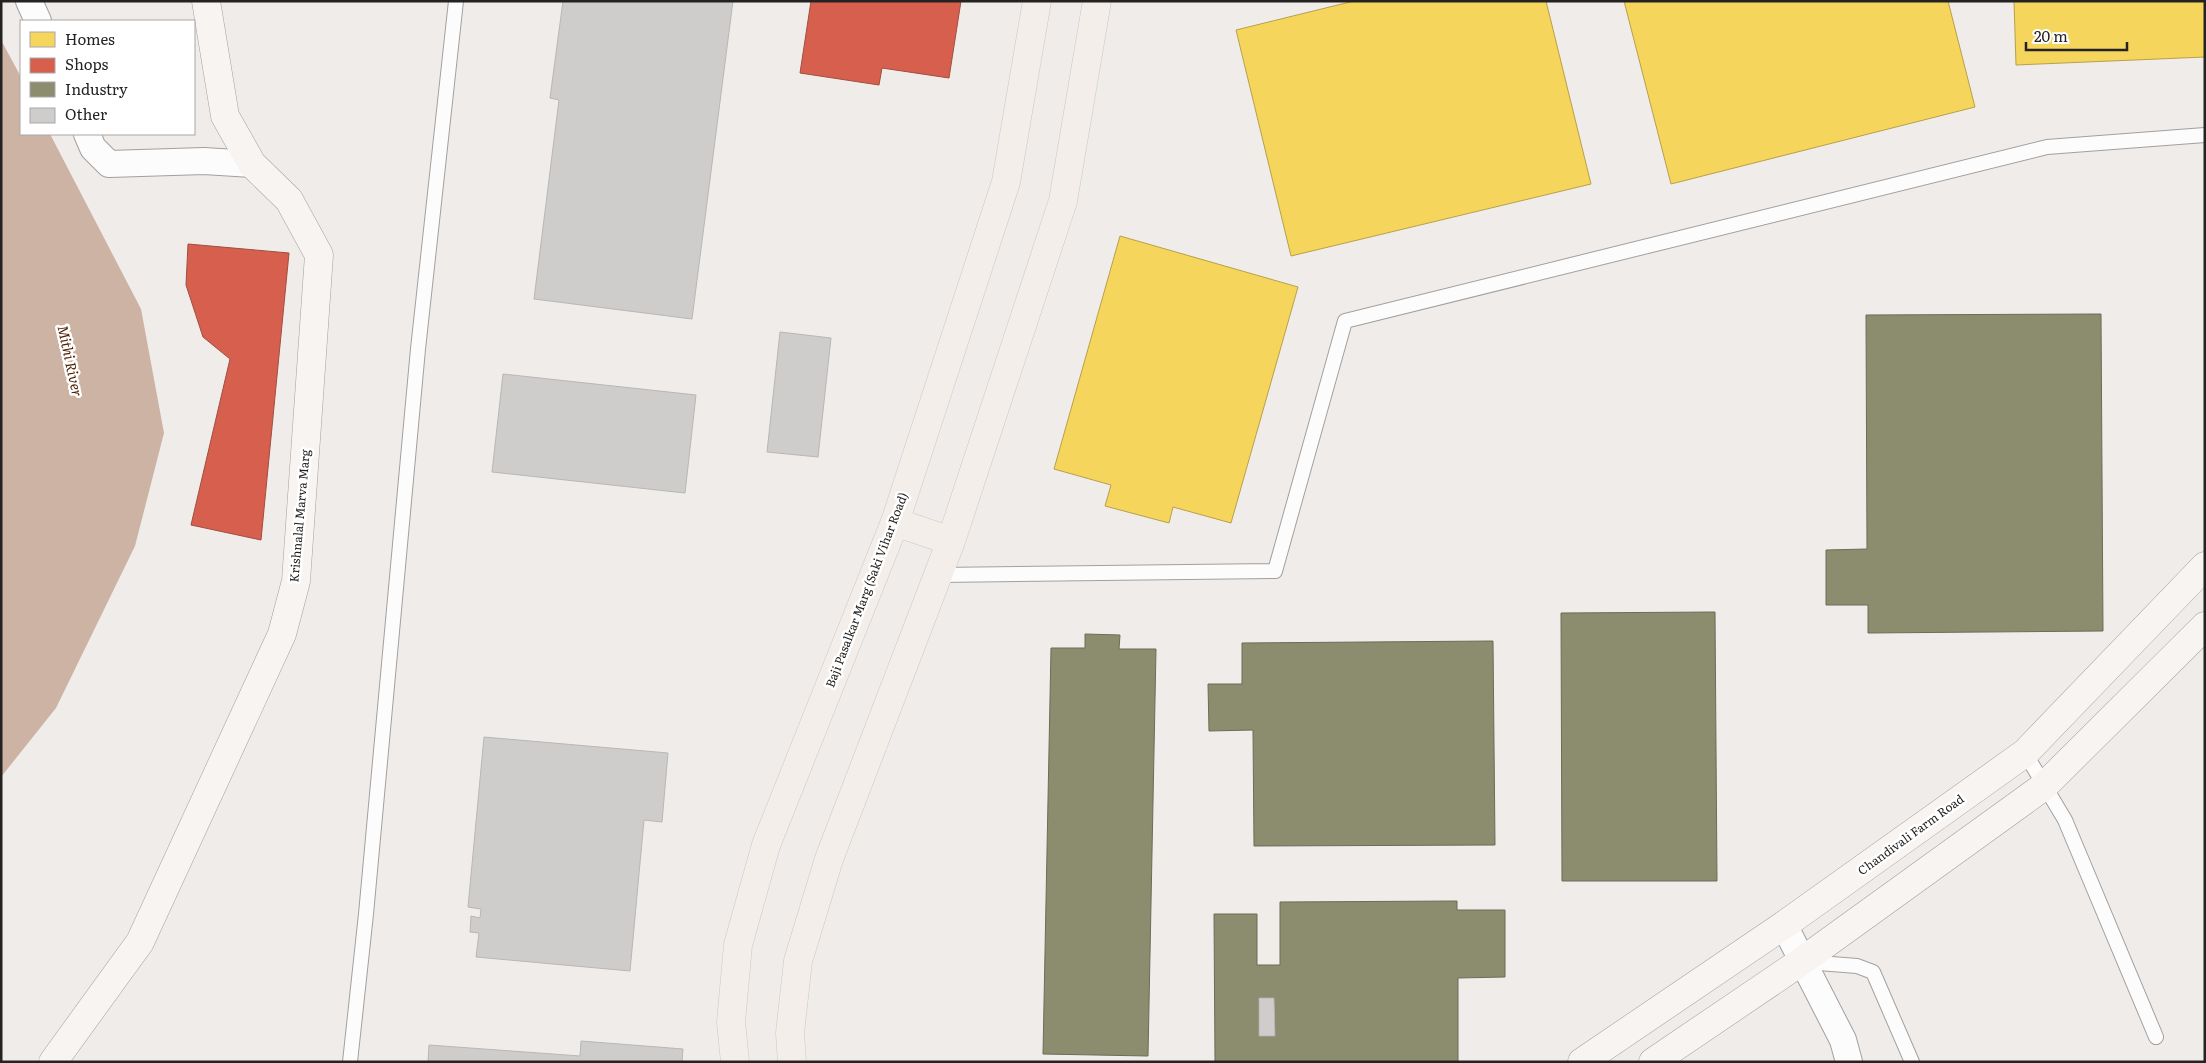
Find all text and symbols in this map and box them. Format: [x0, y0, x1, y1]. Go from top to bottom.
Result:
legend [20, 20, 195, 135]
scale bar [2026, 20, 2127, 52]
text: 20 m [2034, 24, 2068, 47]
text: Homes [65, 27, 115, 50]
text: Shops [65, 52, 108, 75]
text: Industry [65, 77, 128, 100]
text: Other [65, 102, 107, 125]
water label: Mithi River [54, 323, 88, 399]
street label: Krishnalal Marva Marg [284, 448, 314, 583]
street label: Baji Pasalkar Marg (Saki Vihar Road) [820, 489, 912, 690]
street label: Chandivali Farm Road [1854, 789, 1968, 879]

